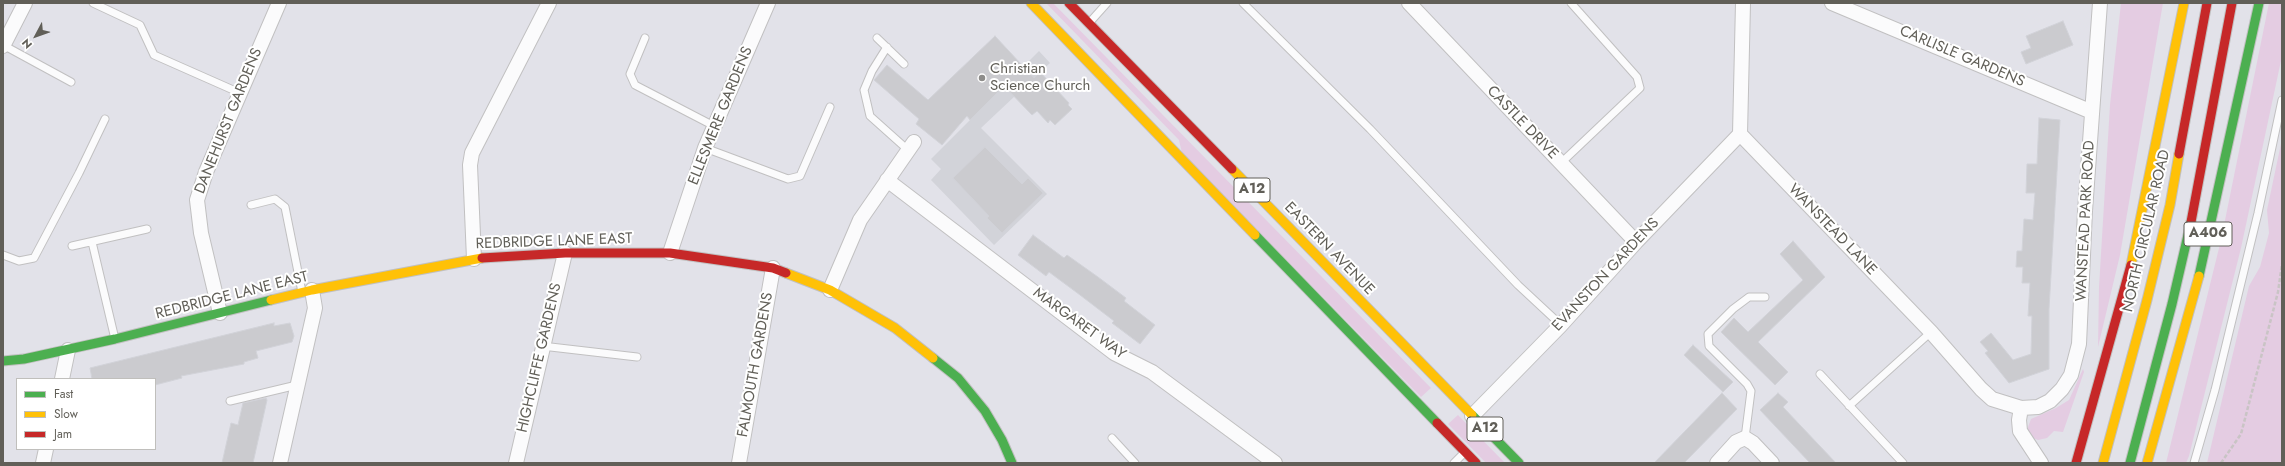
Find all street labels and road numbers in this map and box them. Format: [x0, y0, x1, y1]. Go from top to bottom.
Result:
street label: CARLISLE GARDENS [1897, 22, 2027, 92]
street label: ELLESMERE GARDENS [685, 44, 757, 188]
street label: DANEHURST GARDENS [192, 46, 266, 196]
street label: CASTLE DRIVE [1483, 83, 1561, 163]
street label: WANSTEAD PARK ROAD [2073, 140, 2099, 302]
street label: NORTH CIRCULAR ROAD [2120, 148, 2174, 314]
road number: A12 [1234, 178, 1270, 202]
street label: WANSTEAD LANE [1784, 181, 1880, 279]
street label: EASTERN AVENUE [1280, 199, 1378, 299]
street label: EVANSTON GARDENS [1549, 215, 1663, 335]
road number: A406 [2184, 222, 2232, 246]
street label: REDBRIDGE LANE EAST [475, 230, 633, 254]
street label: REDBRIDGE LANE EAST [154, 268, 310, 324]
street label: HIGHCLIFFE GARDENS [514, 281, 566, 435]
street label: MARGARET WAY [1029, 284, 1129, 364]
street label: FALMOUTH GARDENS [734, 291, 778, 439]
road number: A12 [1467, 417, 1503, 441]

